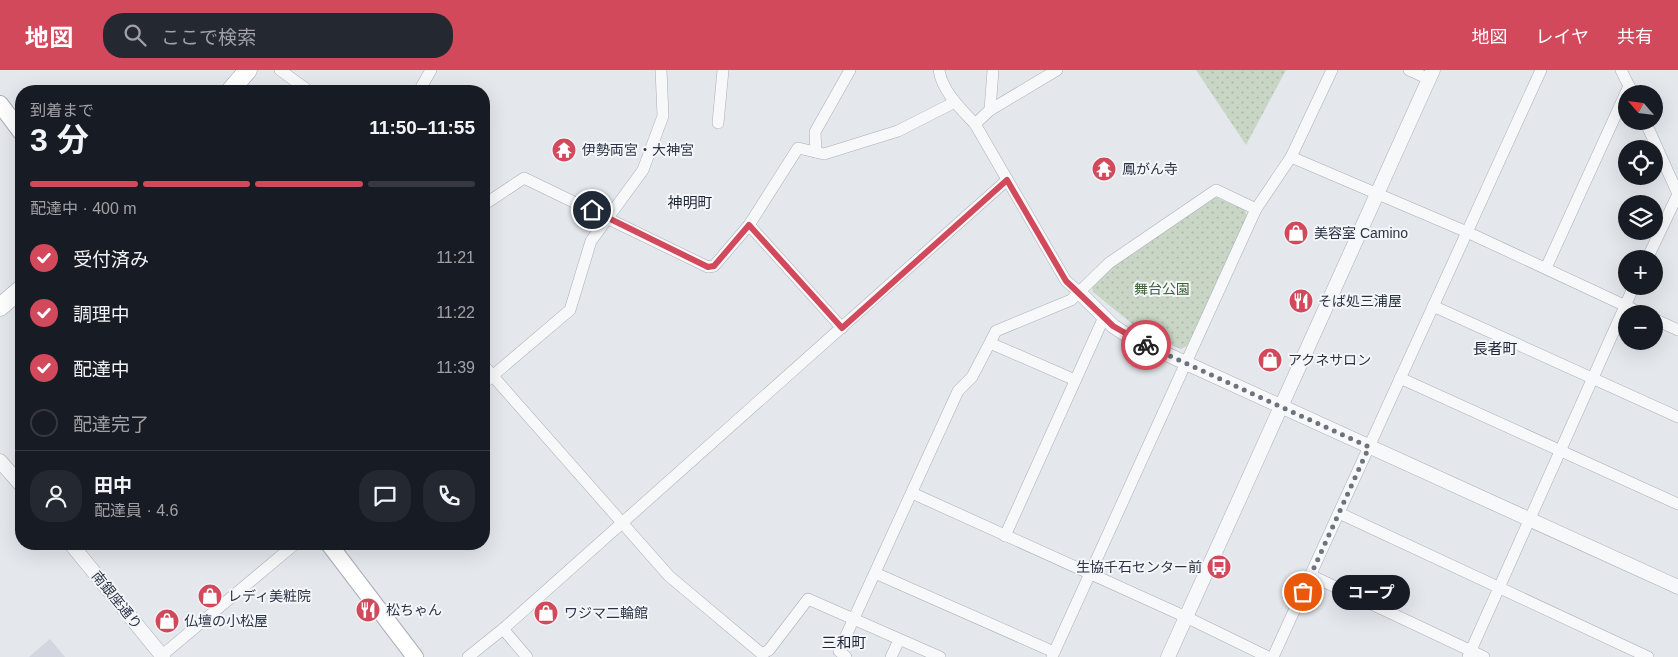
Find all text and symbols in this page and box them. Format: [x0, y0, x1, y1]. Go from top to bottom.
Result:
search box [103, 13, 453, 58]
icon: search [121, 21, 149, 49]
text: 地図 [25, 24, 73, 51]
text: ここで検索 [161, 27, 256, 48]
text: 地図 [1472, 27, 1508, 47]
text: レイヤ [1536, 27, 1589, 47]
text: 共有 [1617, 27, 1653, 47]
north arrow [1618, 85, 1662, 130]
map controls [1618, 85, 1663, 350]
text: 到着まで [30, 102, 94, 119]
text: 11:50–11:55 [369, 117, 475, 138]
text: 3 分 [30, 122, 89, 158]
temple icon: 伊勢両宮・大神宮 [551, 137, 577, 163]
button: locate [1618, 140, 1663, 185]
place label: 伊勢両宮・大神宮 [582, 142, 694, 158]
temple icon: 鳳がん寺 [1091, 156, 1117, 182]
place label: 鳳がん寺 [1122, 161, 1178, 177]
pin [571, 189, 613, 231]
district label: 神明町 [667, 194, 713, 211]
button: layers [1618, 195, 1663, 240]
icon: home [578, 196, 606, 224]
text: 配達中 · 400 m [30, 200, 137, 217]
shop icon: 美容室 Camino [1283, 220, 1309, 246]
place label: 美容室 Camino [1314, 225, 1408, 241]
icon: check [30, 244, 58, 272]
text: 受付済み [73, 249, 149, 270]
text: 11:21 [436, 249, 475, 266]
button: + [1618, 250, 1663, 295]
park label: 舞台公園 [1134, 281, 1190, 297]
restaurant icon: そば処三浦屋 [1288, 288, 1314, 314]
place label: そば処三浦屋 [1318, 293, 1402, 309]
icon: check [30, 299, 58, 327]
text: 調理中 [73, 304, 130, 325]
text: 11:22 [436, 304, 475, 321]
button: − [1618, 305, 1663, 350]
courier [1121, 320, 1171, 370]
icon: bike [1132, 331, 1160, 359]
district label: 長者町 [1472, 340, 1518, 357]
shop icon: アクネサロン [1257, 347, 1283, 373]
place label: アクネサロン [1288, 352, 1371, 368]
icon: check [30, 354, 58, 382]
text: 配達中 [73, 359, 130, 380]
text: 11:39 [436, 359, 475, 376]
text: 配達完了 [73, 414, 149, 435]
button: person [30, 470, 82, 522]
button: chat [359, 470, 411, 522]
button: phone [423, 470, 475, 522]
text: 田中 [94, 475, 132, 496]
text: 配達員 · 4.6 [94, 502, 178, 519]
bus stop icon: 生協千石センター前 [1206, 554, 1232, 580]
place label: 生協千石センター前 [1076, 559, 1202, 575]
street label: 南銀座通り [89, 568, 145, 632]
pin [1282, 571, 1324, 613]
callout: コープ [1333, 574, 1410, 610]
icon: bag [1289, 578, 1317, 606]
shop icon: レディ美粧院 [197, 583, 223, 609]
text: コープ [1347, 584, 1395, 601]
place label: レディ美粧院 [228, 588, 311, 604]
restaurant icon: 松ちゃん [355, 597, 381, 623]
shop icon: ワジマ二輪館 [533, 600, 559, 626]
place label: 松ちゃん [386, 602, 442, 618]
place label: ワジマ二輪館 [564, 605, 648, 621]
shop icon: 仏壇の小松屋 [154, 608, 180, 634]
place label: 仏壇の小松屋 [184, 613, 268, 629]
district label: 三和町 [821, 634, 867, 651]

